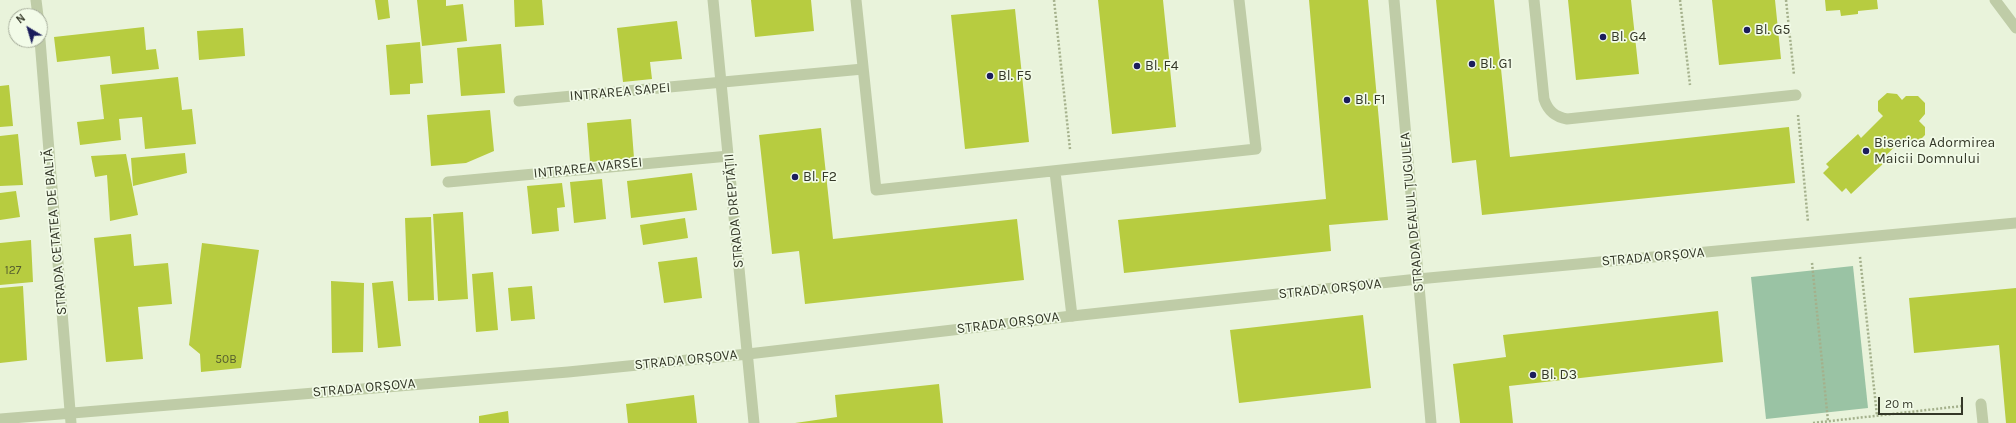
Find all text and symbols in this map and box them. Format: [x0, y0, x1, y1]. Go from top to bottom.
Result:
north arrow [8, 8, 48, 48]
text: N [14, 11, 28, 26]
place label: Bl. G5 [1755, 22, 1790, 38]
marker: Bl. G5 [1742, 25, 1752, 35]
place label: Bl. G4 [1611, 29, 1646, 45]
marker: Bl. G4 [1598, 32, 1608, 42]
place label: Bl. G1 [1480, 56, 1512, 72]
place label: Bl. F4 [1145, 58, 1179, 74]
marker: Bl. G1 [1467, 59, 1477, 69]
marker: Bl. F4 [1132, 61, 1142, 71]
place label: Bl. F5 [998, 68, 1032, 84]
marker: Bl. F5 [985, 71, 995, 81]
street label: INTRAREA SAPEI [569, 79, 671, 105]
place label: Bl. F1 [1355, 92, 1385, 108]
marker: Bl. F1 [1342, 95, 1352, 105]
street label: STRADA DEALUL ȚUGULEA [1397, 131, 1427, 293]
place label: Biserica Adormirea Maicii Domnului [1874, 135, 1995, 168]
marker: Biserica Adormirea Maicii Domnului [1861, 146, 1871, 156]
street label: STRADA CETATEA DE BALTĂ [39, 148, 71, 316]
street label: STRADA DREPTĂȚII [721, 153, 747, 269]
street label: INTRAREA VARSEI [533, 154, 643, 182]
place label: Bl. F2 [803, 169, 837, 185]
marker: Bl. F2 [790, 172, 800, 182]
street label: STRADA ORȘOVA [1601, 244, 1705, 270]
house number: 127 [5, 264, 21, 278]
street label: STRADA ORȘOVA [1278, 275, 1382, 303]
street label: STRADA ORȘOVA [956, 308, 1060, 338]
street label: STRADA ORȘOVA [634, 346, 738, 374]
house number: 50B [215, 353, 237, 367]
place label: Bl. D3 [1541, 367, 1577, 383]
marker: Bl. D3 [1528, 370, 1538, 380]
street label: STRADA ORȘOVA [312, 375, 416, 401]
scale bar [1880, 389, 1965, 415]
text: 20 m [1885, 397, 1913, 411]

